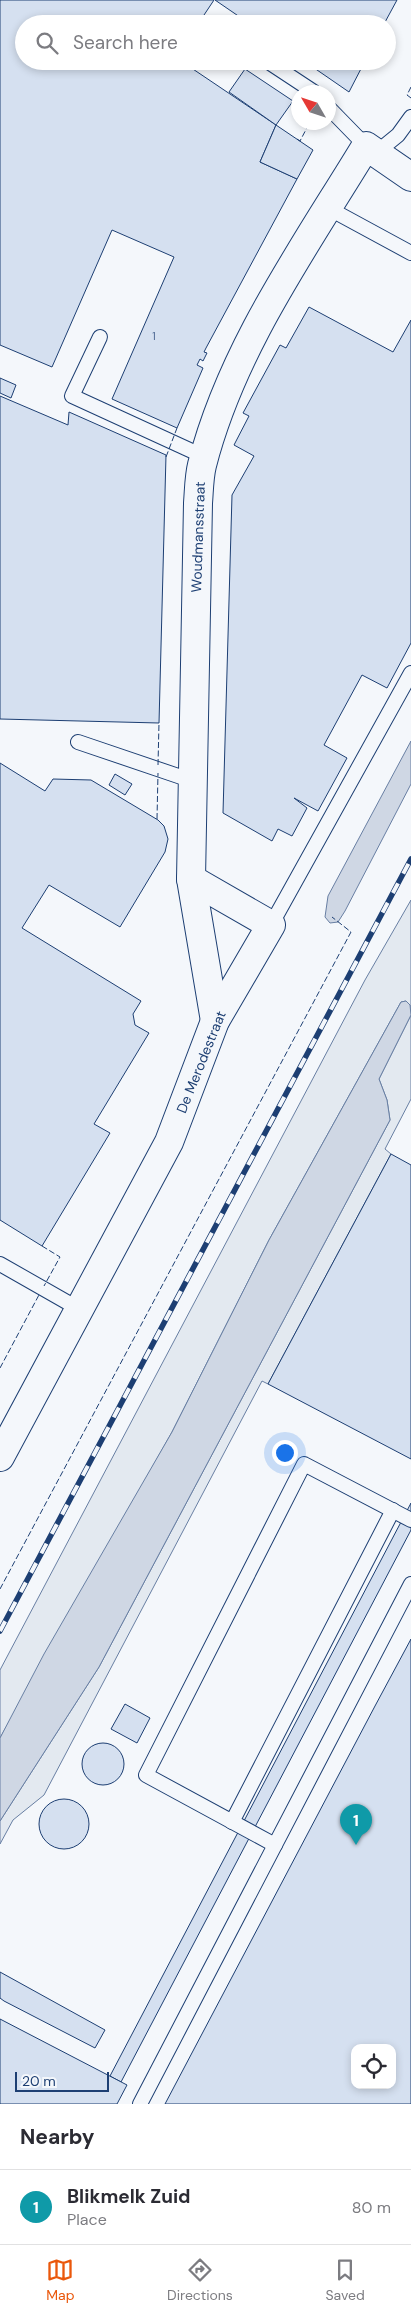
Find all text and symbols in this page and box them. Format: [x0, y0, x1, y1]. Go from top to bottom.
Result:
search box [15, 15, 396, 70]
icon: search [33, 29, 61, 57]
text: Search here [73, 30, 178, 55]
north arrow [291, 85, 336, 130]
house number: 1 [152, 329, 156, 343]
street label: Woudmansstraat [187, 481, 209, 593]
street label: De Merodestraat [172, 1008, 230, 1116]
your location [272, 1440, 298, 1466]
pin: 1 [340, 1804, 372, 1845]
map controls [351, 2044, 396, 2089]
button: locate [351, 2044, 396, 2089]
scale bar [15, 2069, 109, 2092]
text: 20 m [22, 2072, 56, 2090]
text: Nearby [20, 2123, 94, 2151]
text: Blikmelk Zuid [67, 2184, 191, 2209]
text: 1 [33, 2197, 39, 2218]
text: 80 m [352, 2197, 391, 2218]
text: Place [67, 2209, 107, 2230]
tab: Map [46, 2256, 74, 2304]
tab: Directions [167, 2256, 233, 2304]
tab: Saved [325, 2256, 365, 2304]

